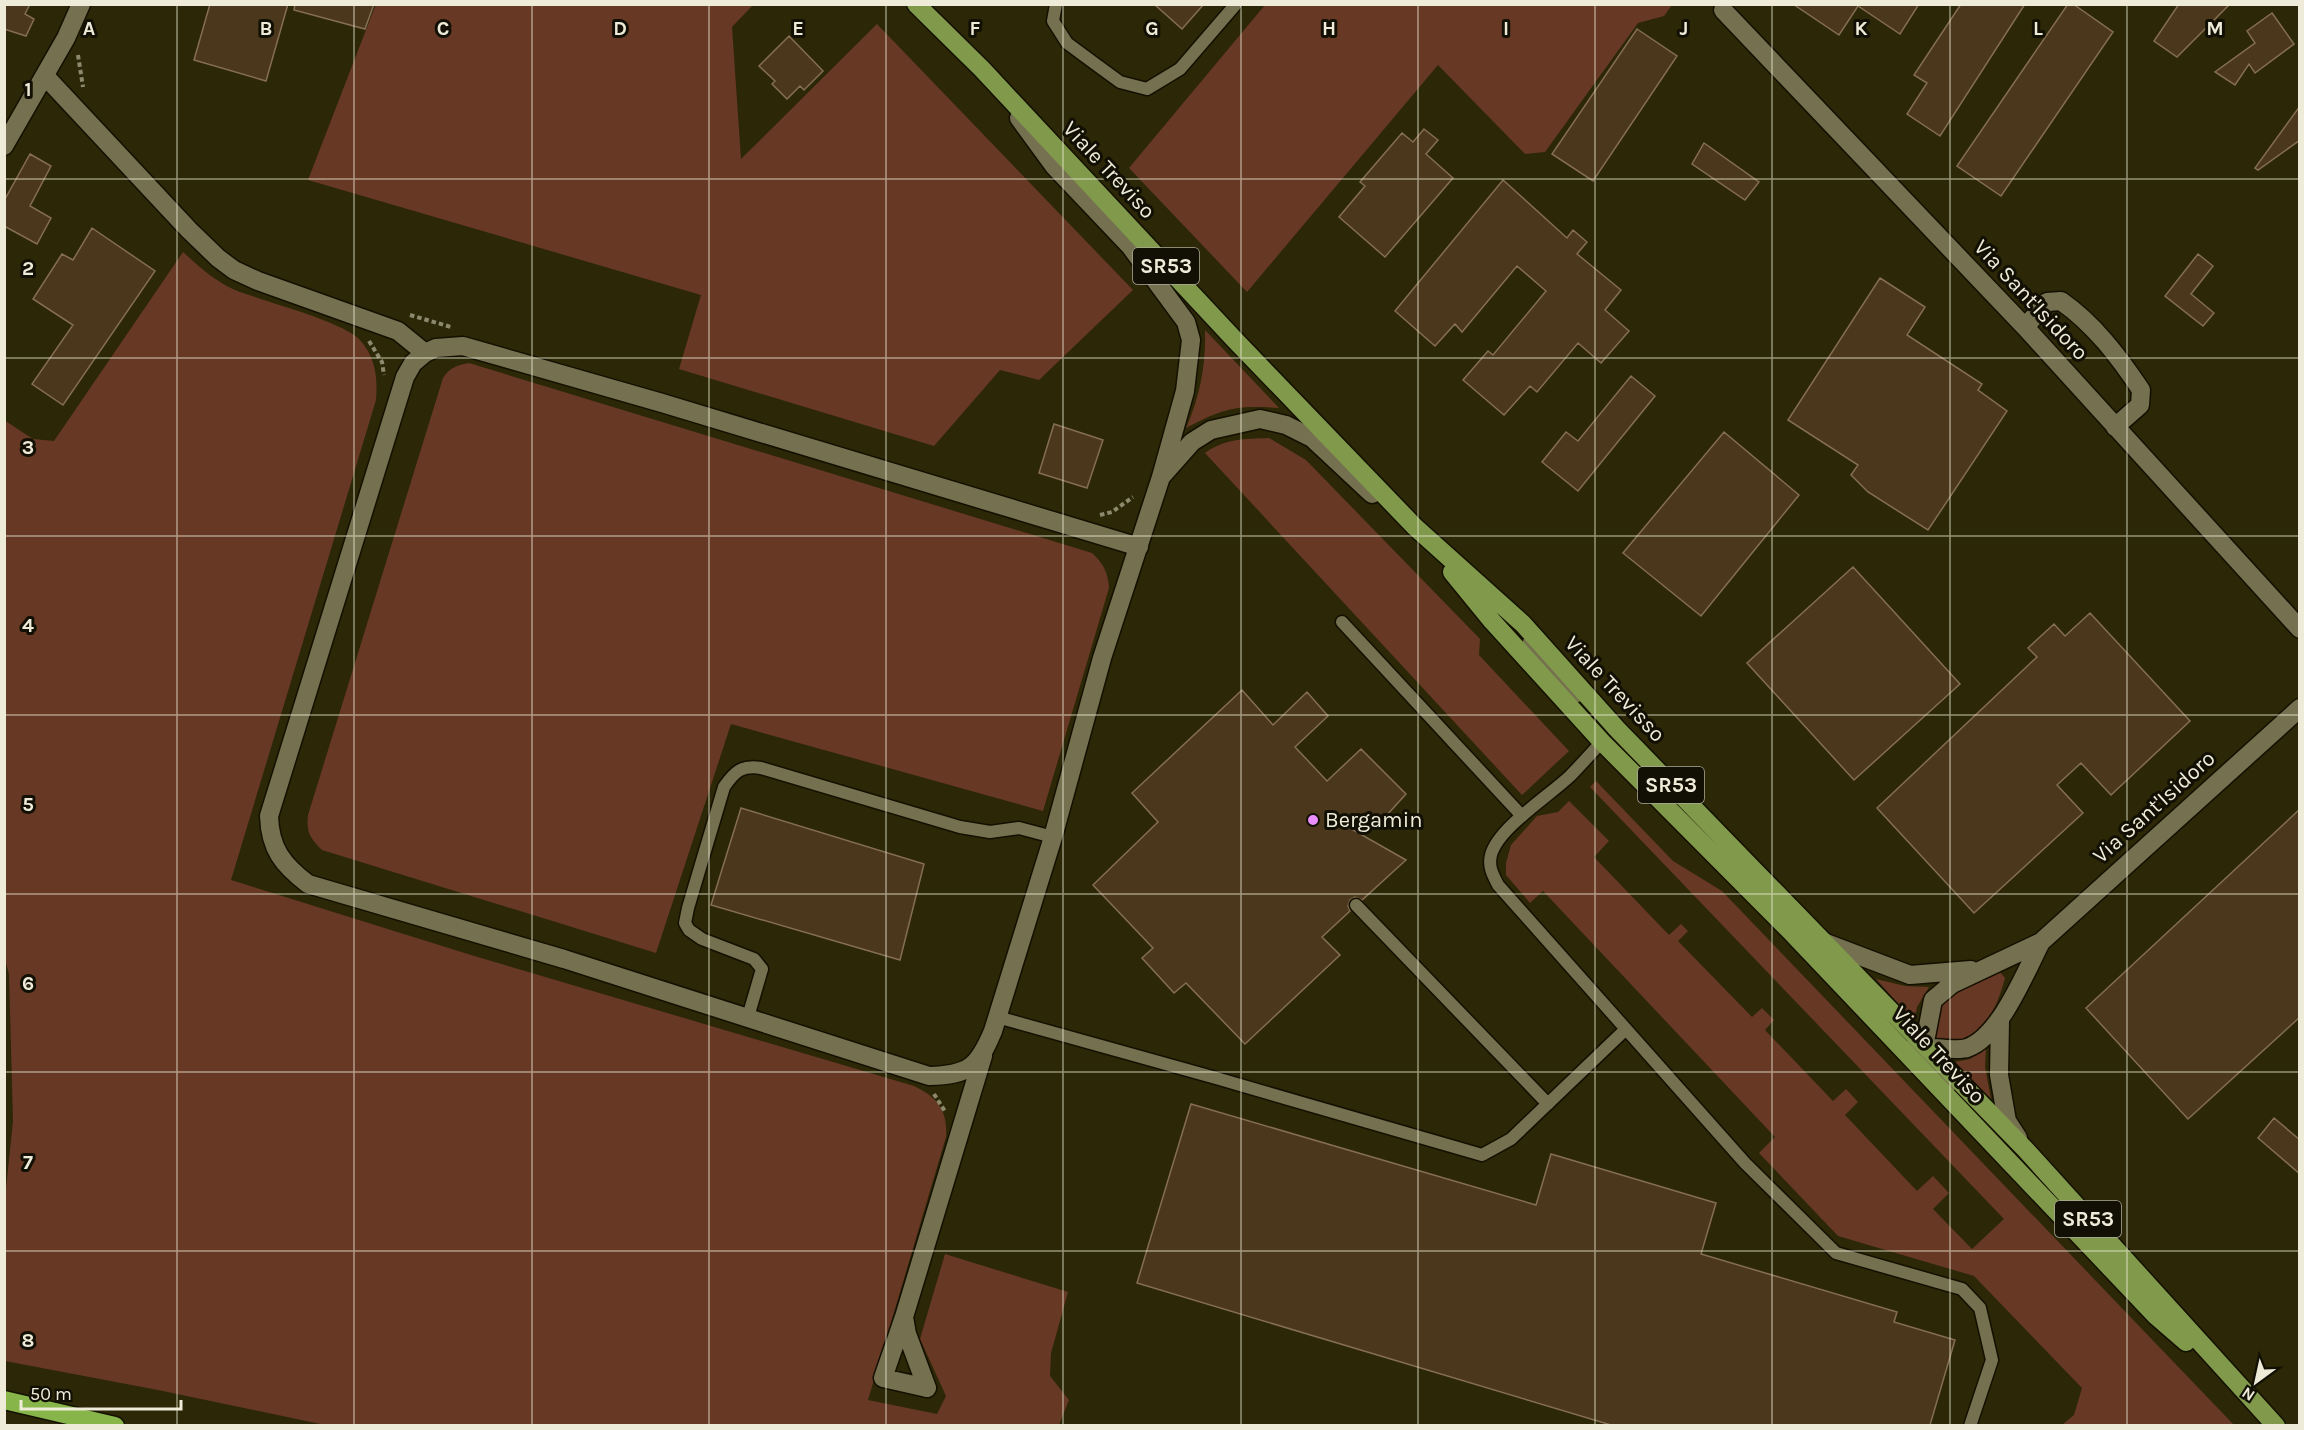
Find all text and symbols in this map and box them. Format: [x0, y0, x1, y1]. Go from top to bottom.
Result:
text: A [83, 17, 96, 40]
text: B [260, 17, 272, 40]
text: C [437, 17, 449, 40]
text: D [613, 17, 627, 40]
text: E [792, 17, 804, 40]
text: F [970, 17, 981, 40]
text: G [1145, 17, 1159, 40]
text: H [1322, 17, 1336, 40]
text: I [1503, 17, 1509, 40]
text: J [1680, 17, 1688, 40]
text: K [1854, 17, 1868, 40]
text: L [2033, 17, 2043, 40]
text: M [2206, 17, 2224, 40]
text: 1 [24, 78, 32, 101]
street label: Viale Treviso [1057, 116, 1161, 224]
street label: Via Sant'Isidoro [1968, 234, 2094, 366]
road number: SR53 [1133, 248, 1199, 284]
text: 2 [22, 257, 34, 280]
text: 3 [22, 436, 34, 459]
text: 4 [22, 614, 34, 637]
street label: Viale Trevisso [1559, 631, 1671, 747]
street label: Via Sant'Isidoro [2088, 745, 2220, 869]
road number: SR53 [1638, 767, 1704, 803]
text: 5 [22, 793, 34, 816]
place label: Bergamin [1325, 807, 1423, 833]
marker: Bergamin [1306, 813, 1320, 827]
text: 6 [22, 972, 34, 995]
street label: Viale Treviso [1887, 1001, 1991, 1109]
text: 7 [23, 1151, 33, 1174]
road number: SR53 [2055, 1201, 2121, 1237]
text: 8 [22, 1329, 34, 1352]
north arrow [2226, 1352, 2286, 1412]
scale bar [21, 1373, 182, 1411]
text: 50 m [30, 1383, 72, 1405]
text: N [2238, 1383, 2258, 1405]

